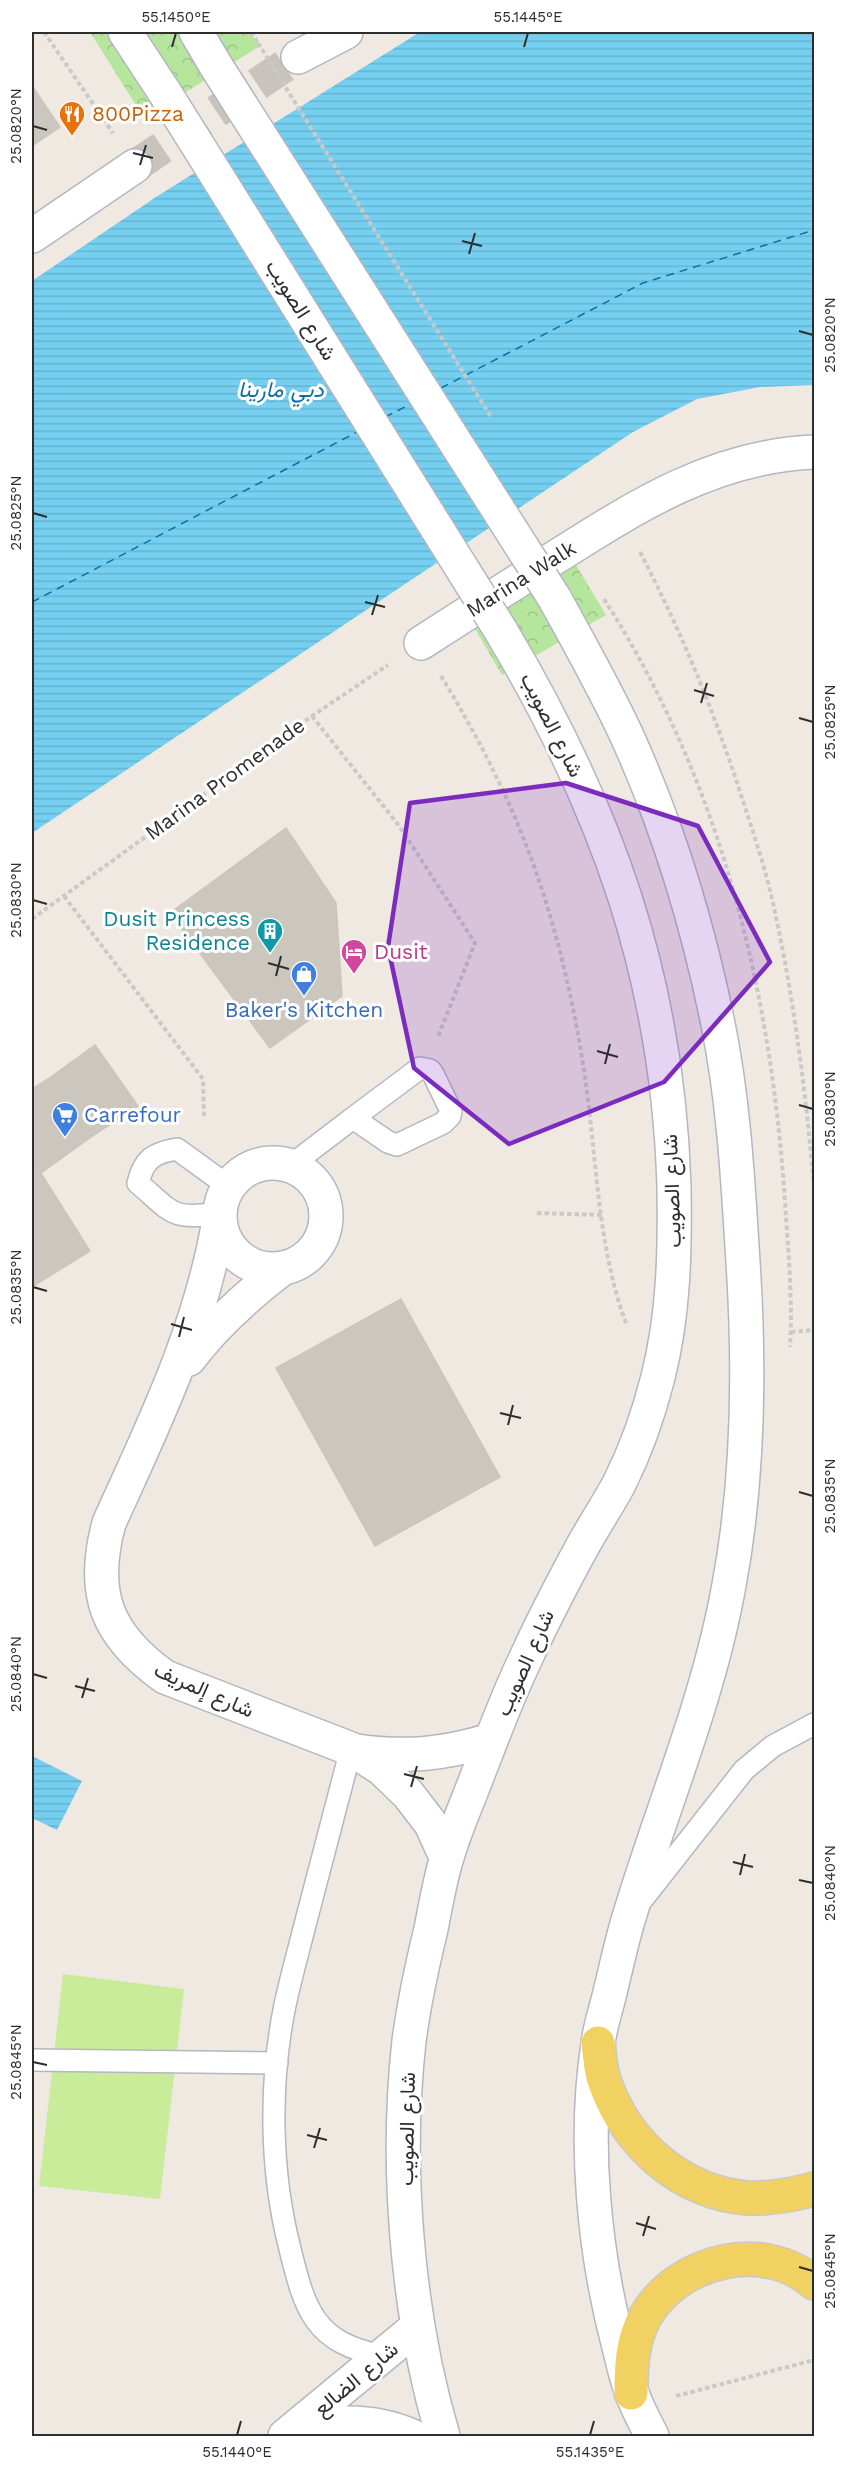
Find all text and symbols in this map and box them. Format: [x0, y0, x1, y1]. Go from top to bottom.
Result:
text: 55.1450°E [141, 8, 211, 26]
text: 55.1445°E [493, 8, 563, 26]
text: 25.0820°N [7, 88, 25, 164]
restaurant icon: 800Pizza [57, 99, 87, 137]
place label: 800Pizza [92, 101, 184, 126]
street label: شارع الصويب [259, 255, 342, 366]
text: 25.0820°N [821, 297, 839, 373]
water label: دبي مارينا [238, 377, 324, 407]
text: 25.0825°N [7, 475, 25, 551]
street label: Marina Walk [461, 535, 580, 622]
street label: شارع الصويب [514, 668, 589, 782]
text: 25.0825°N [821, 684, 839, 760]
street label: Marina Promenade [140, 712, 309, 845]
text: 25.0830°N [7, 862, 25, 938]
place label: Dusit Princess Residence [103, 906, 250, 955]
building icon: Dusit Princess Residence [255, 916, 285, 954]
hotel icon: Dusit [339, 937, 369, 975]
place label: Dusit [374, 939, 428, 964]
shop icon: Baker's Kitchen [289, 959, 319, 997]
place label: Baker's Kitchen [225, 997, 383, 1022]
text: 25.0830°N [821, 1071, 839, 1147]
supermarket icon: Carrefour [50, 1100, 80, 1138]
place label: Carrefour [84, 1102, 182, 1127]
street label: شارع الصويب [657, 1134, 688, 1248]
text: 25.0835°N [7, 1250, 25, 1324]
text: 25.0835°N [821, 1459, 839, 1533]
street label: شارع الصويب [490, 1606, 561, 1721]
text: 25.0840°N [7, 1636, 25, 1712]
street label: شارع إلمريف [150, 1656, 258, 1724]
text: 25.0840°N [821, 1845, 839, 1921]
text: 25.0845°N [7, 2024, 25, 2100]
street label: شارع الصويب [393, 2072, 422, 2186]
text: 25.0845°N [821, 2233, 839, 2309]
street label: شارع الضالع [308, 2336, 404, 2423]
text: 55.1440°E [202, 2443, 272, 2461]
text: 55.1435°E [556, 2443, 624, 2461]

